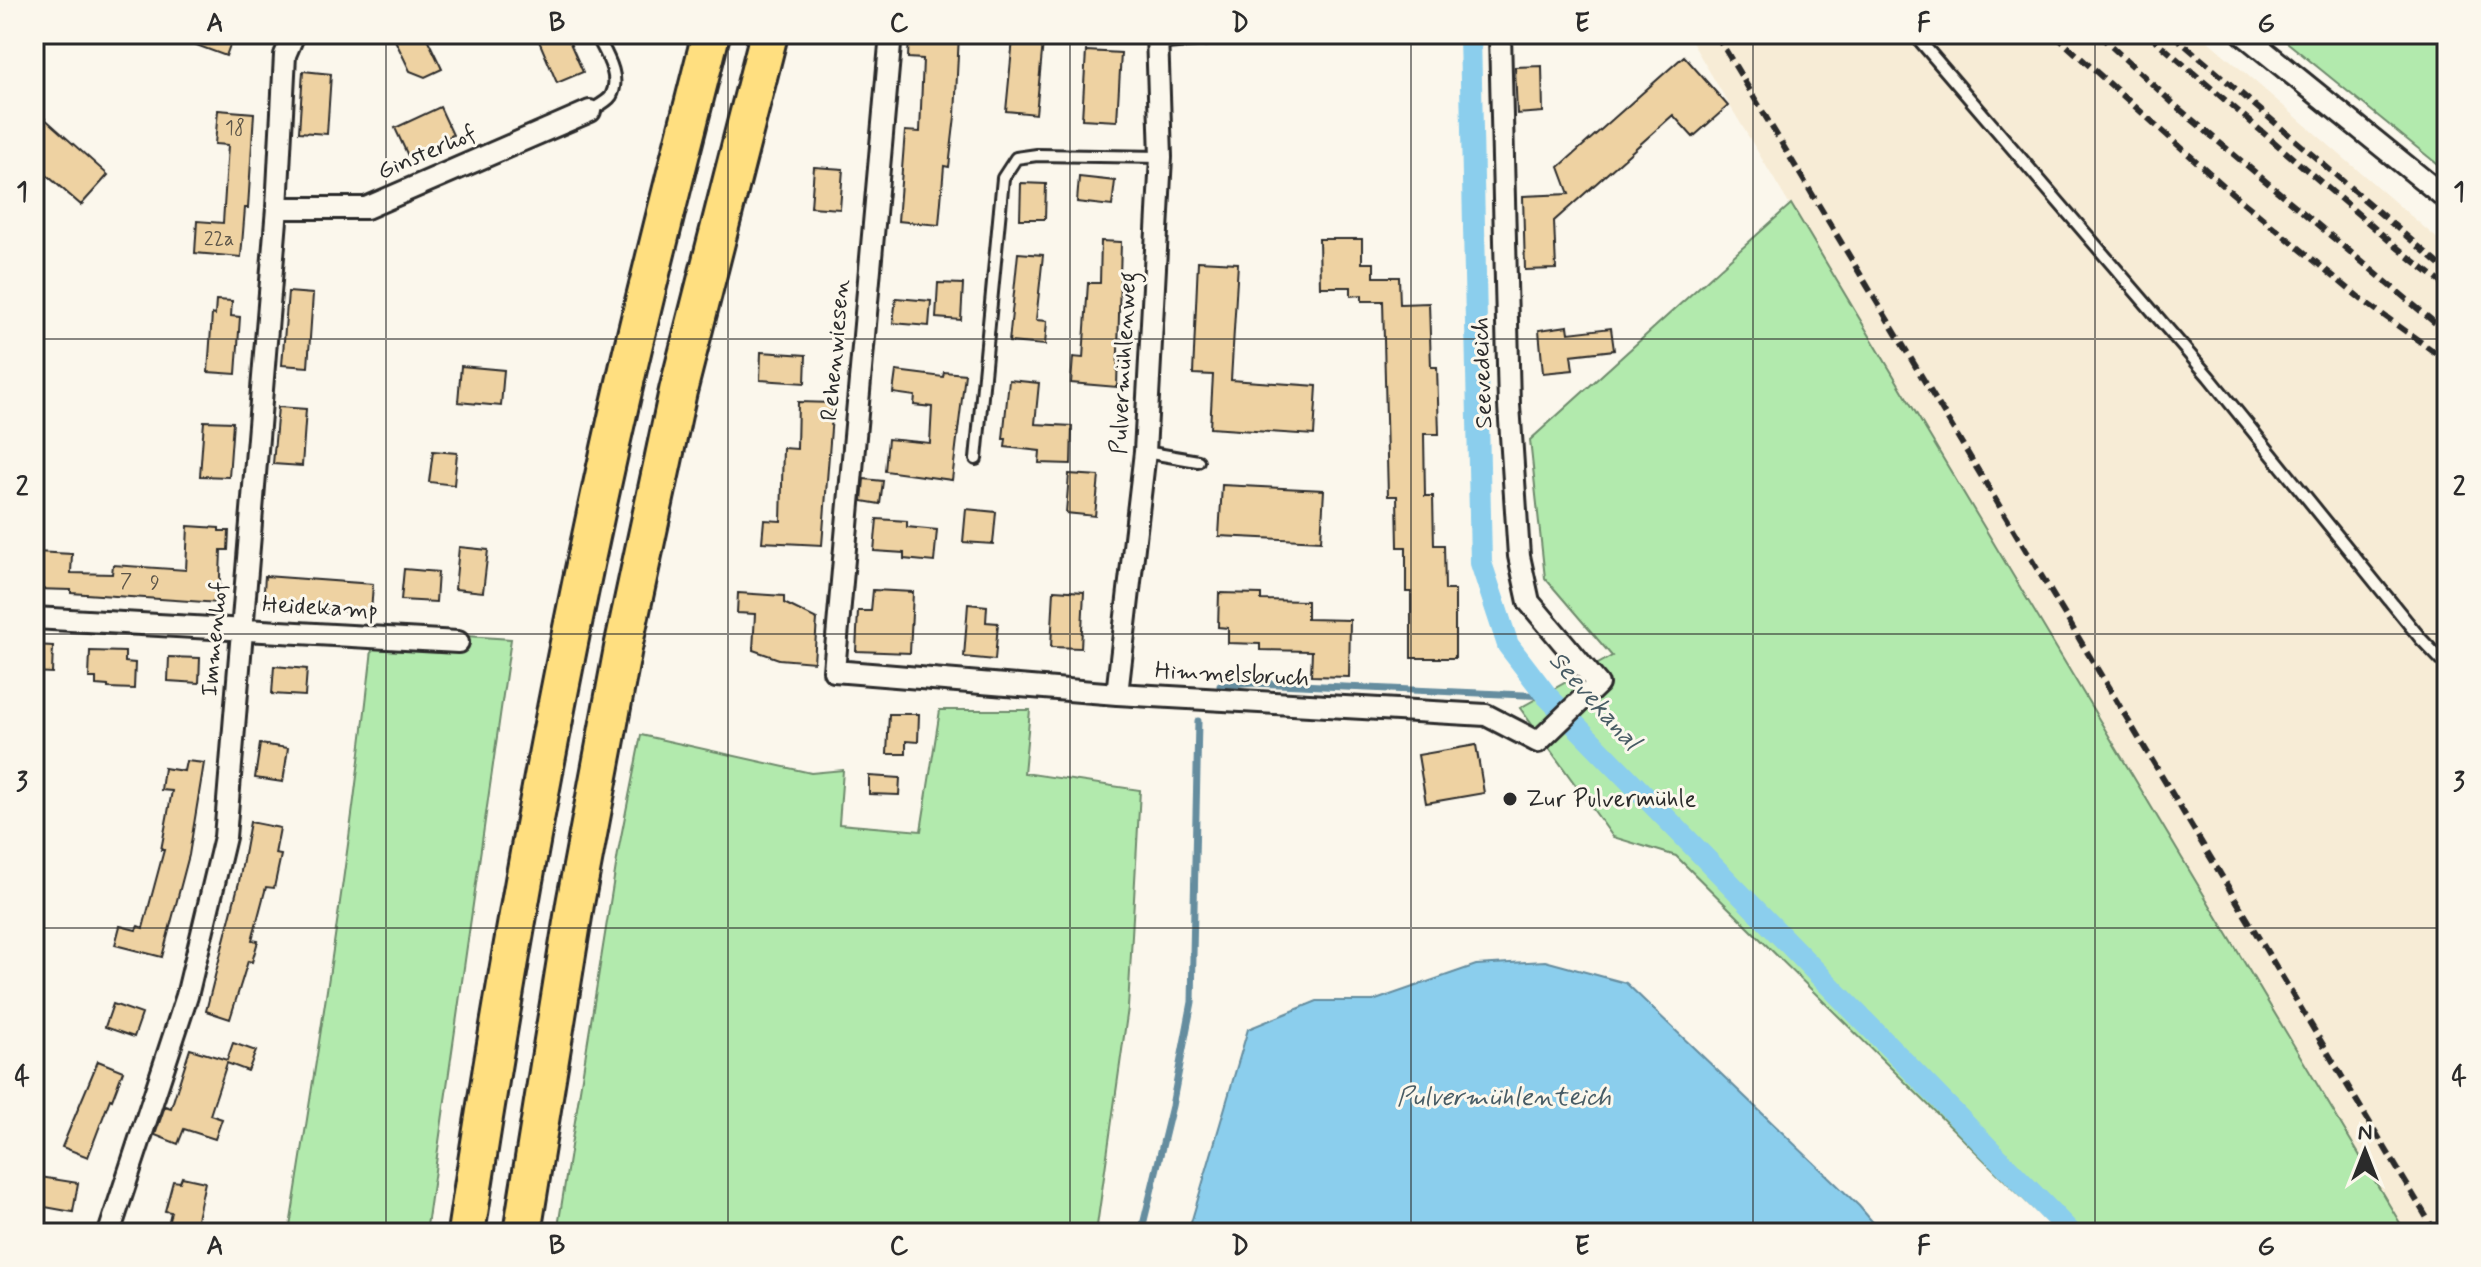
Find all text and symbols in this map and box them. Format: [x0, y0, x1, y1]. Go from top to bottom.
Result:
text: A [206, 7, 224, 41]
text: B [549, 7, 565, 41]
text: C [890, 7, 909, 41]
text: D [1231, 7, 1249, 41]
text: E [1574, 7, 1590, 41]
text: F [1917, 7, 1931, 41]
text: G [2257, 7, 2275, 41]
house number: 18 [225, 115, 245, 142]
street label: Ginsterhof [373, 118, 481, 188]
text: 1 [16, 176, 28, 210]
text: 1 [2453, 176, 2465, 210]
house number: 22a [204, 226, 234, 253]
street label: Pulvermühlenweg [1104, 271, 1147, 455]
street label: Rehenwiesen [814, 278, 858, 422]
street label: Seevedeich [1466, 317, 1500, 429]
text: 2 [16, 471, 29, 505]
text: 2 [2453, 471, 2466, 505]
house number: 7 [120, 568, 132, 595]
house number: 9 [150, 570, 160, 597]
street label: Immenhof [195, 580, 235, 698]
street label: Heidekamp [261, 589, 379, 627]
water label: Seevekanal [1540, 644, 1649, 760]
street label: Himmelsbruch [1154, 655, 1310, 695]
text: 3 [16, 766, 28, 800]
text: 3 [2453, 766, 2465, 800]
place label: Zur Pulvermühle [1526, 784, 1696, 815]
marker: Zur Pulvermühle [1501, 790, 1519, 808]
text: 4 [14, 1061, 30, 1095]
text: 4 [2451, 1061, 2467, 1095]
water label: Pulvermühlenteich [1397, 1081, 1611, 1115]
north arrow [2325, 1111, 2405, 1191]
text: N [2358, 1119, 2372, 1147]
text: A [206, 1230, 224, 1264]
text: B [549, 1230, 565, 1264]
text: C [890, 1230, 909, 1264]
text: D [1231, 1230, 1249, 1264]
text: E [1574, 1230, 1590, 1264]
text: F [1917, 1230, 1931, 1264]
text: G [2257, 1230, 2275, 1264]

